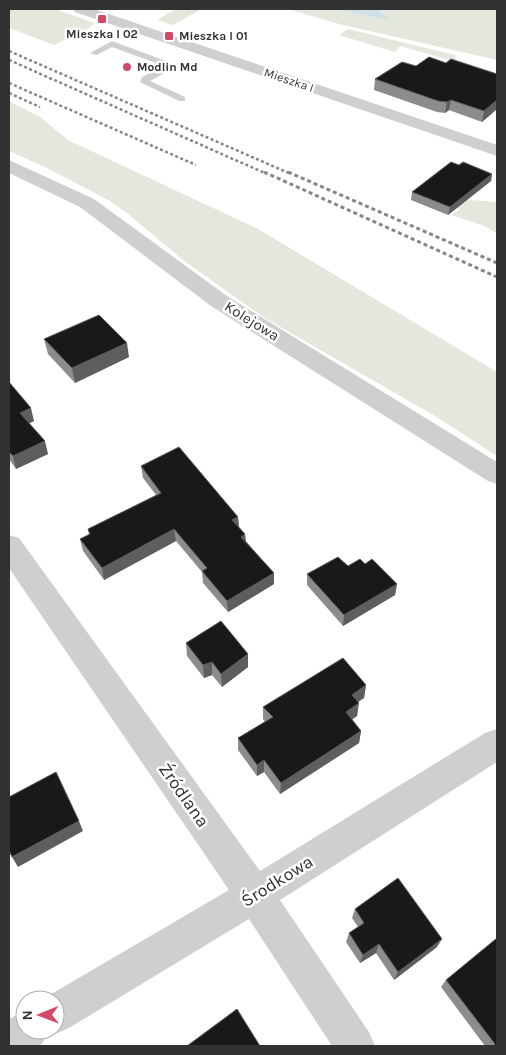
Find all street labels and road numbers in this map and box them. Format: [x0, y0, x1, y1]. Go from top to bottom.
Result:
street label: Mieszka I [262, 65, 316, 95]
street label: Kolejowa [221, 297, 283, 345]
street label: Źródlana [154, 758, 215, 831]
street label: Środkowa [236, 849, 317, 912]

